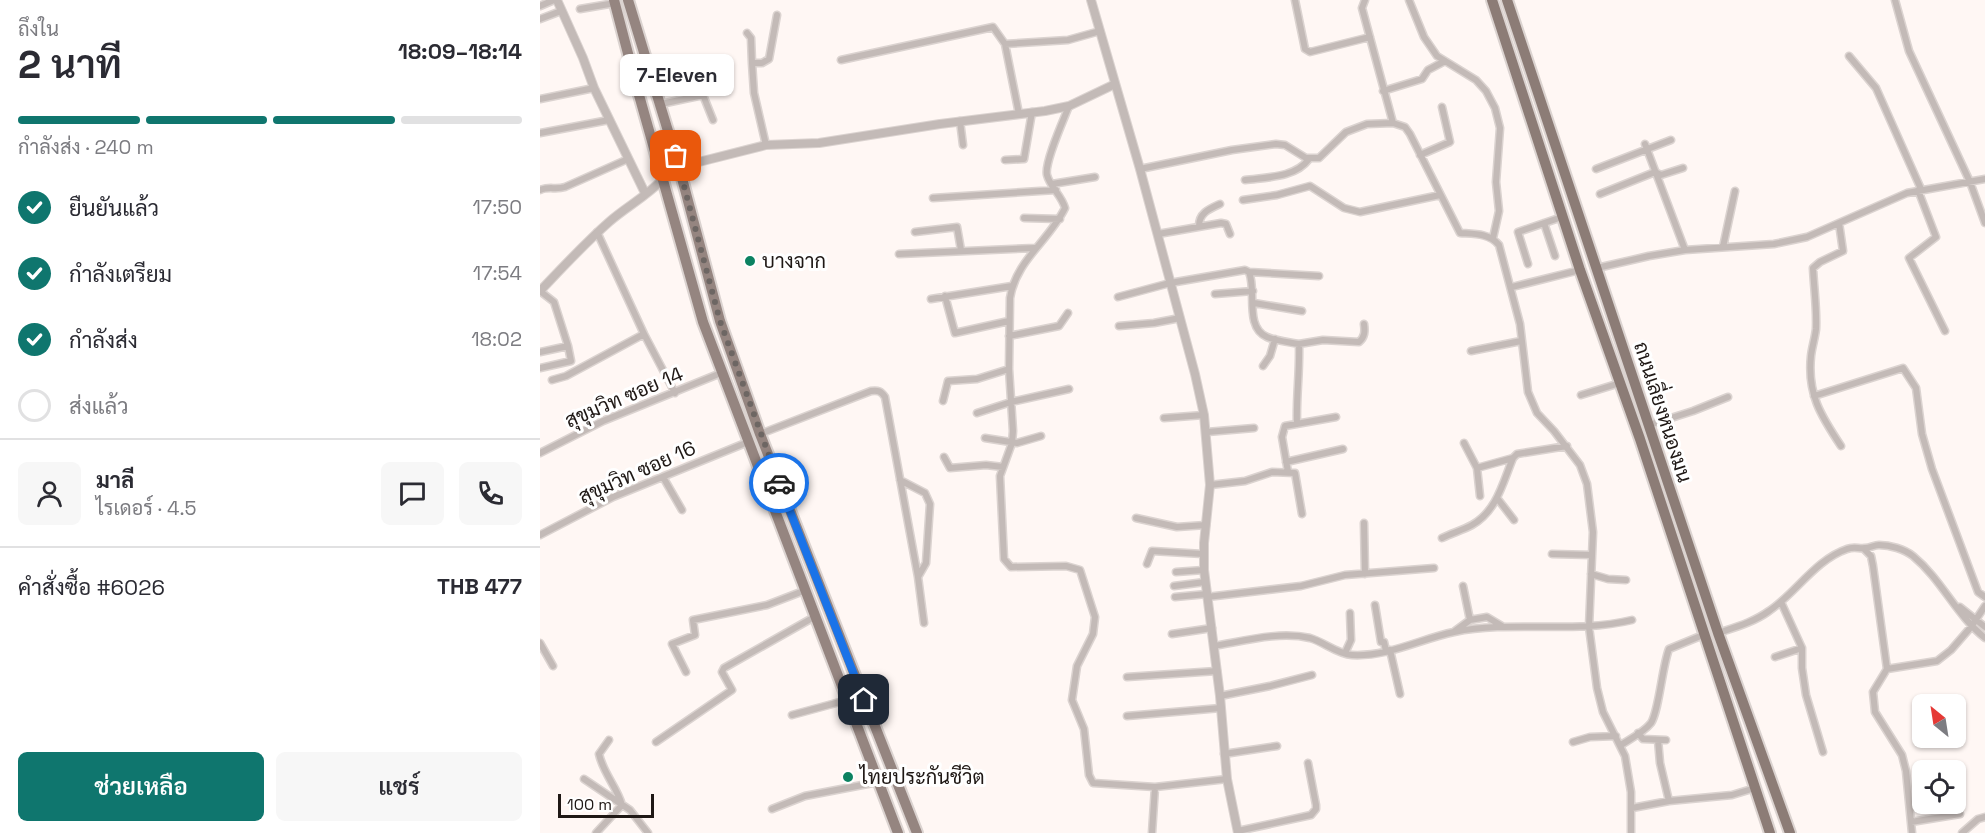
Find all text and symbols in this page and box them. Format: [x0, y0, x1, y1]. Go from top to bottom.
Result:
text: ถึงใน [18, 16, 59, 42]
text: 18:09–18:14 [398, 37, 522, 65]
text: 2 นาที [18, 40, 122, 89]
callout: 7-Eleven [619, 54, 733, 96]
text: 7-Eleven [636, 62, 718, 88]
pin [650, 130, 701, 181]
text: กำลังส่ง · 240 m [18, 134, 154, 160]
icon: bag [659, 139, 692, 172]
icon: check [18, 191, 51, 224]
text: ยืนยันแล้ว [69, 194, 159, 222]
text: 17:50 [473, 194, 522, 220]
place label: บางจาก [762, 248, 826, 274]
marker: บางจาก [743, 254, 757, 268]
icon: check [18, 257, 51, 290]
text: กำลังเตรียม [69, 260, 172, 288]
text: 17:54 [473, 260, 522, 286]
icon: check [18, 323, 51, 356]
text: กำลังส่ง [69, 326, 138, 354]
text: 18:02 [471, 326, 522, 352]
street label: ถนนเลี่ยงหนองมน [1628, 337, 1702, 486]
street label: สุขุมวิท ซอย 14 [561, 360, 687, 434]
text: ส่งแล้ว [69, 392, 129, 420]
street label: สุขุมวิท ซอย 16 [574, 435, 700, 510]
courier [749, 453, 809, 513]
button: person [18, 462, 81, 525]
button: chat [381, 462, 444, 525]
button: phone [459, 462, 522, 525]
text: มาลี [96, 466, 134, 494]
icon: car [763, 467, 796, 500]
text: ไรเดอร์ · 4.5 [96, 495, 197, 521]
text: THB 477 [437, 572, 522, 600]
text: คำสั่งซื้อ #6026 [18, 573, 165, 601]
pin [838, 674, 889, 725]
icon: home [847, 683, 880, 716]
north arrow [1912, 694, 1966, 748]
map controls [1912, 694, 1966, 814]
button: ช่วยเหลือ [18, 752, 264, 821]
button: แชร์ [276, 752, 522, 821]
button: locate [1912, 760, 1966, 814]
place label: ไทยประกันชีวิต [858, 764, 985, 790]
marker: ไทยประกันชีวิต [841, 770, 855, 784]
scale bar [558, 791, 654, 818]
text: 100 m [567, 794, 612, 815]

